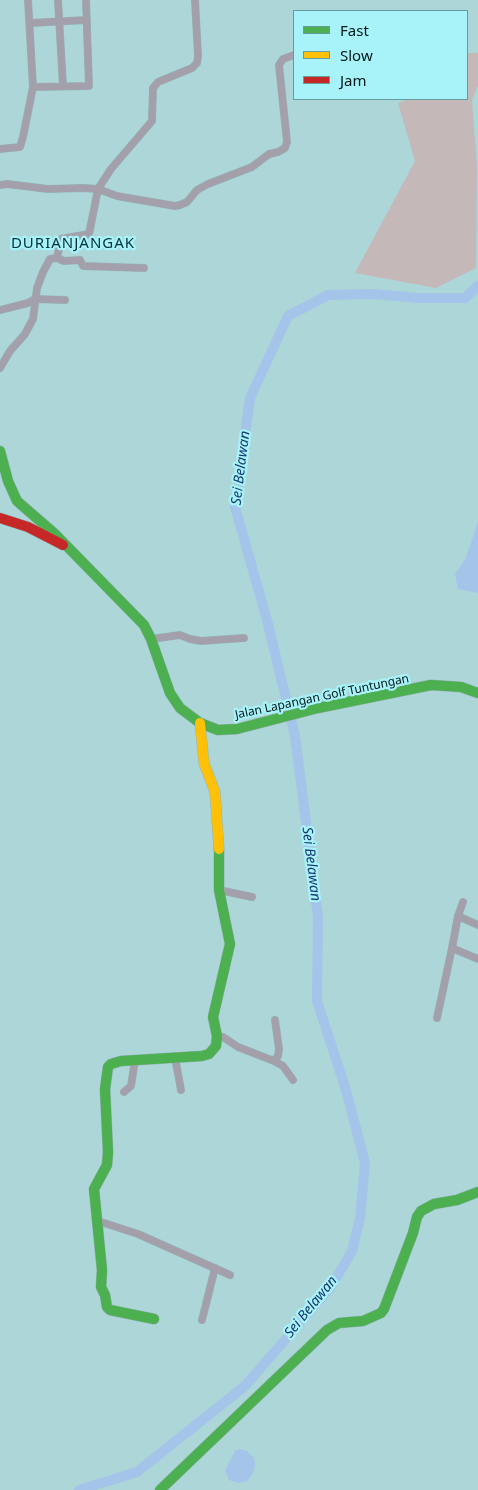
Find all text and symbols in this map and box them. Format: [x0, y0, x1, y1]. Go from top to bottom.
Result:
legend [293, 10, 468, 100]
text: Fast [340, 20, 369, 40]
text: Slow [340, 45, 373, 65]
text: Jam [340, 70, 367, 90]
district label: DURIANJANGAK [9, 235, 137, 253]
water label: Sei Belawan [228, 430, 254, 506]
street label: Jalan Lapangan Golf Tuntungan [234, 672, 410, 722]
water label: Sei Belawan [298, 826, 324, 902]
water label: Sei Belawan [281, 1273, 341, 1341]

